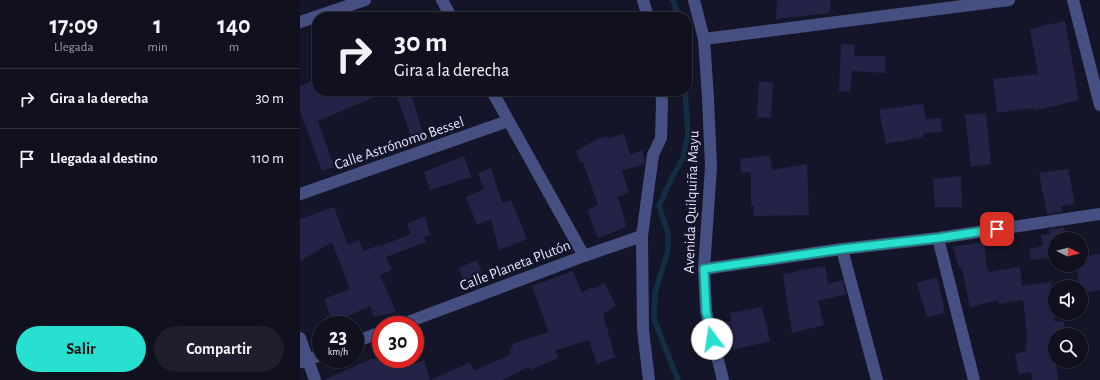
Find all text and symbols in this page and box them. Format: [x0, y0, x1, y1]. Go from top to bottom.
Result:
text: 17:09 [49, 14, 98, 38]
text: 1 [153, 14, 162, 38]
text: 140 [217, 14, 251, 38]
icon: right [328, 28, 380, 80]
text: 30 m [394, 29, 447, 57]
text: Llegada [54, 41, 93, 54]
text: min [148, 41, 168, 54]
text: m [229, 41, 239, 54]
text: Gira a la derecha [394, 62, 509, 80]
icon: right [16, 88, 38, 110]
text: Gira a la derecha [50, 91, 149, 106]
text: 30 m [255, 91, 284, 106]
street label: Calle Astrónomo Bessel [332, 114, 466, 173]
street label: Avenida Quilquiña Mayu [682, 130, 702, 274]
icon: arrive [16, 148, 38, 170]
text: Llegada al destino [50, 151, 158, 166]
text: 110 m [251, 151, 284, 166]
pin [980, 212, 1014, 246]
icon: arrive [986, 218, 1008, 240]
north arrow [1048, 232, 1088, 272]
map controls [1048, 232, 1088, 368]
street label: Calle Planeta Plutón [458, 237, 573, 293]
button: sound [1048, 280, 1088, 320]
speed limit sign: 30 [372, 316, 424, 368]
position arrow [691, 318, 733, 360]
button: Salir [16, 326, 146, 372]
button: Compartir [154, 326, 284, 372]
text: 23 [329, 327, 347, 347]
button: search [1048, 328, 1088, 368]
text: km/h [328, 347, 348, 357]

